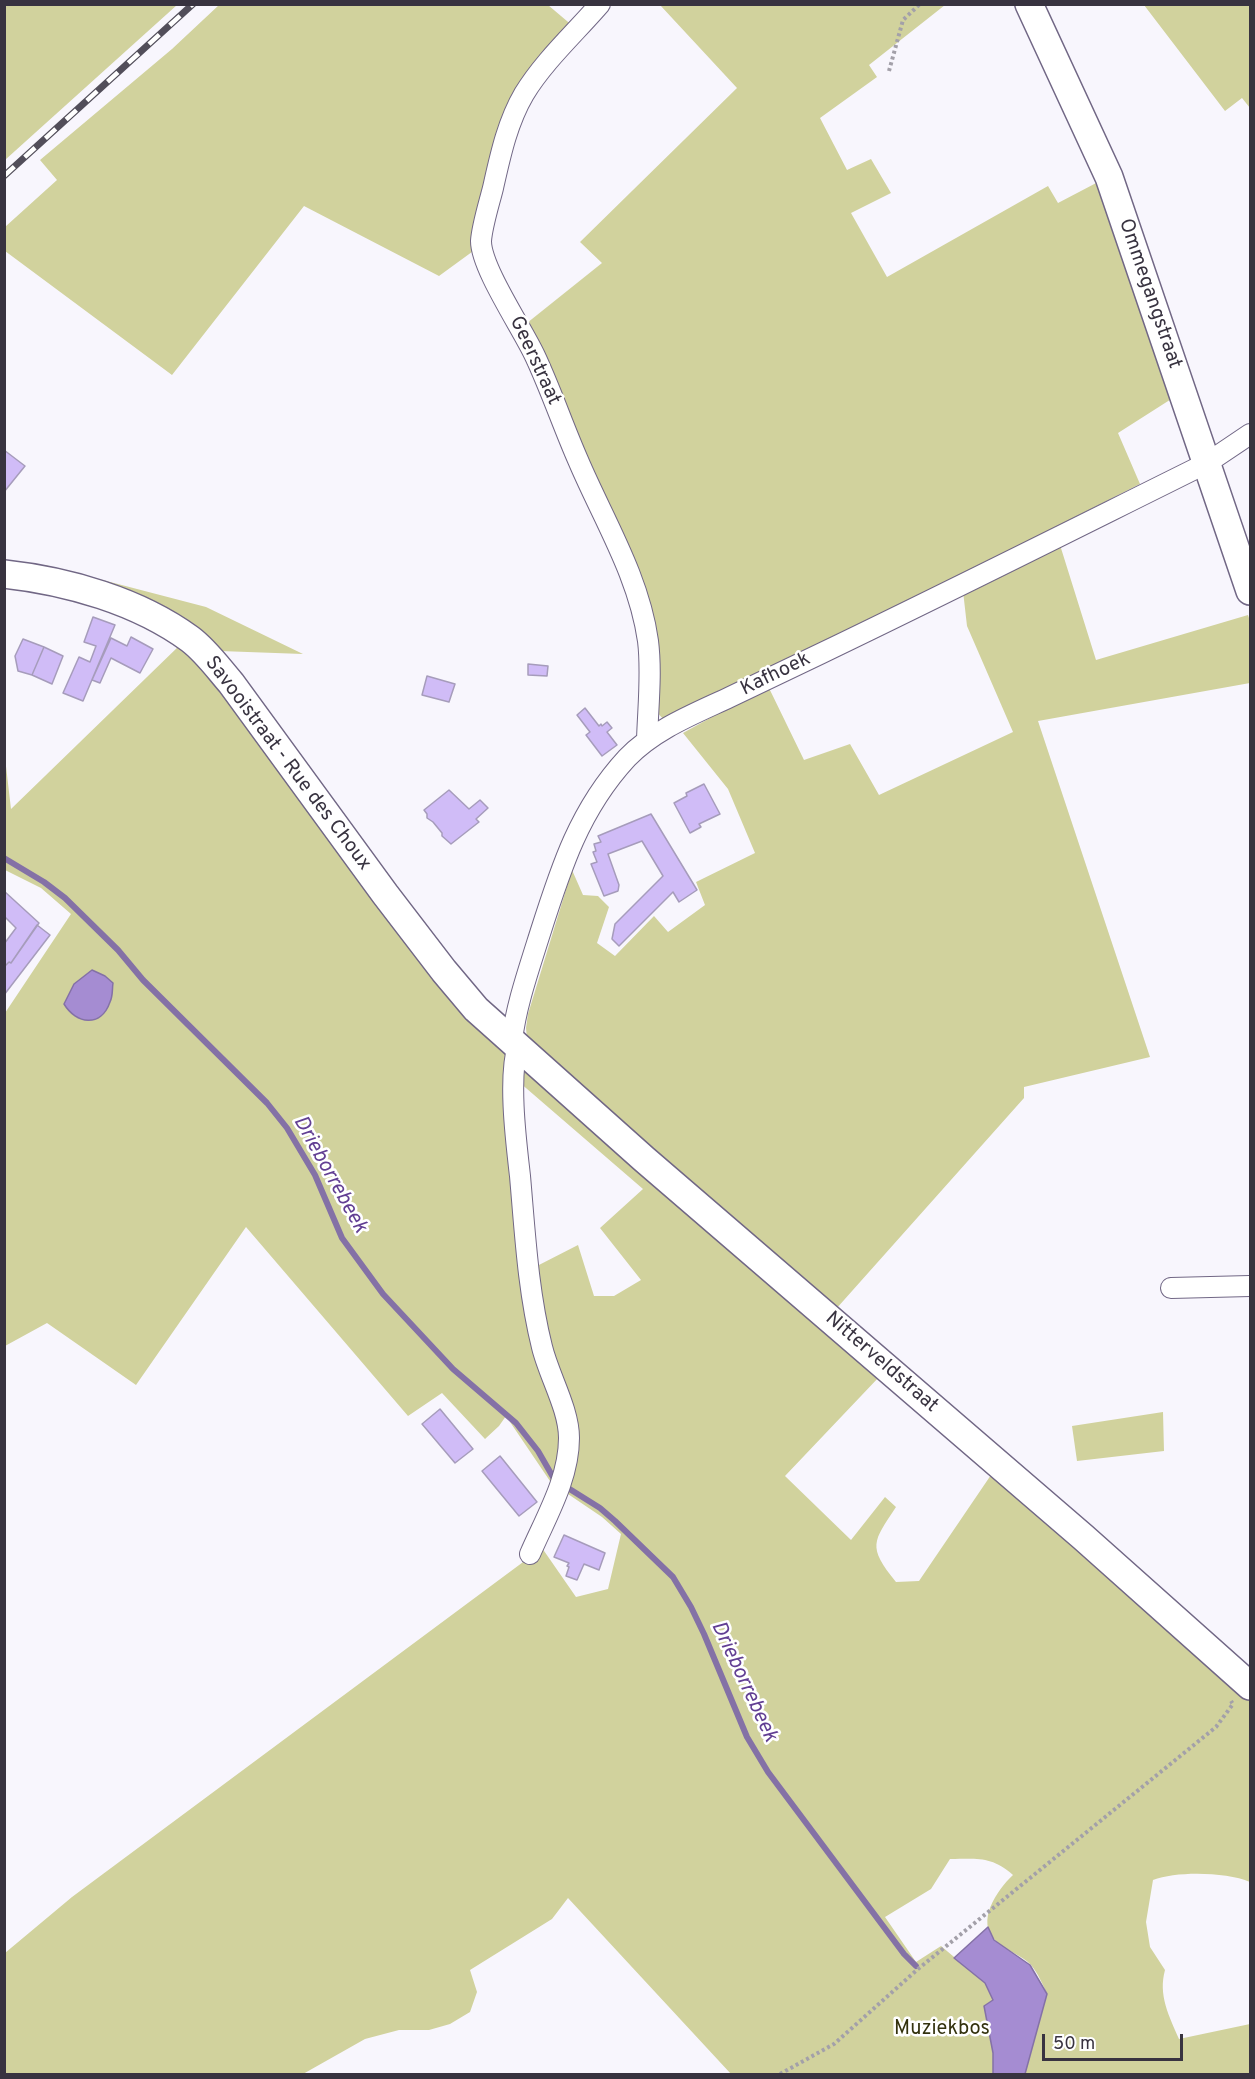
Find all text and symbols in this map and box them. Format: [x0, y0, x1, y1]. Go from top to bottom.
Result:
street label: Ommegangstraat [1112, 216, 1186, 372]
street label: Geerstraat [503, 313, 565, 409]
street label: Kafhoek [737, 648, 815, 702]
street label: Savooistraat - Rue des Choux [198, 652, 376, 876]
water label: Drieborrebeek [286, 1112, 372, 1238]
street label: Nitterveldstraat [820, 1307, 942, 1419]
water label: Drieborrebeek [704, 1618, 782, 1746]
park label: Muziekbos [894, 2018, 990, 2042]
scale bar [1045, 2022, 1186, 2060]
text: 50 m [1053, 2033, 1095, 2056]

